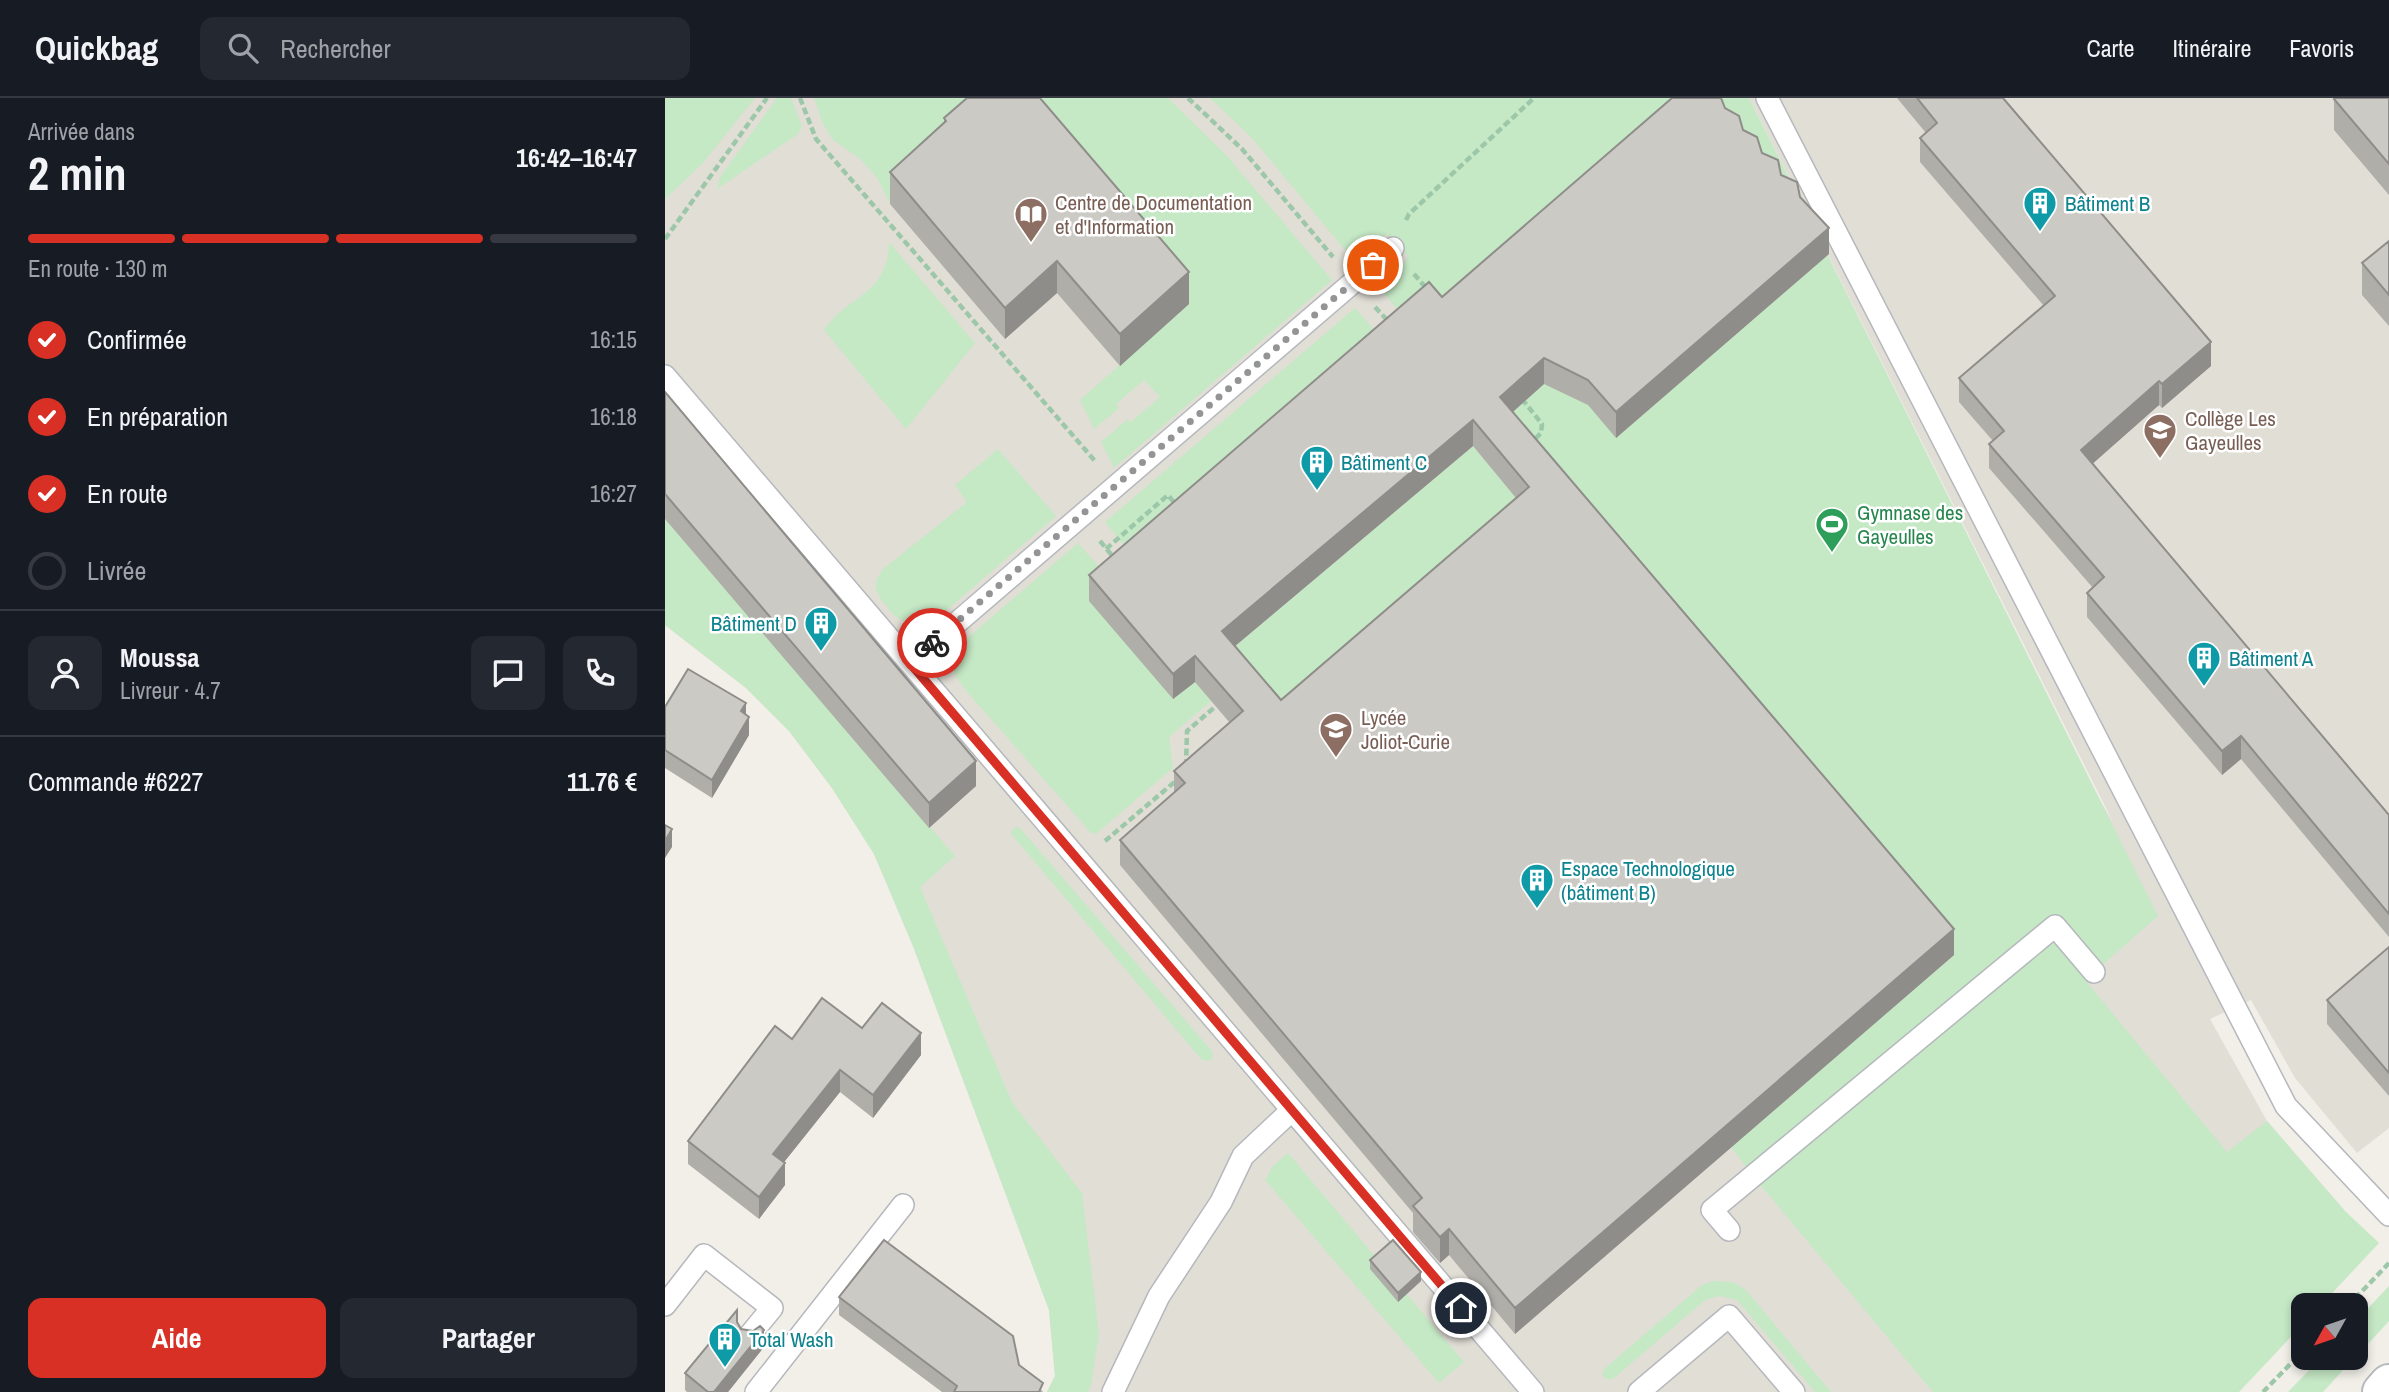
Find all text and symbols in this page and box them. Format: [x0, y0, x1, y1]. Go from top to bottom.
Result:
search box [200, 17, 690, 80]
text: Quickbag [35, 26, 158, 70]
icon: search [224, 29, 262, 67]
text: Rechercher [280, 31, 391, 66]
text: Carte [2086, 32, 2135, 64]
text: Itinéraire [2173, 32, 2251, 64]
text: Favoris [2289, 32, 2354, 64]
text: Arrivée dans [28, 116, 135, 147]
text: 16:42–16:47 [516, 140, 637, 175]
text: 2 min [28, 142, 127, 204]
building icon: Bâtiment B [2021, 184, 2059, 233]
place label: Centre de Documentation et d'Information [1055, 188, 1252, 241]
place label: Bâtiment B [2065, 189, 2150, 218]
library icon: Centre de Documentation et d'Information [1012, 195, 1050, 244]
pin [1343, 235, 1403, 295]
icon: bag [1354, 246, 1392, 284]
text: En route · 130 m [28, 253, 167, 284]
icon: check [28, 321, 66, 359]
text: Confirmée [87, 322, 187, 357]
text: 16:15 [590, 324, 637, 355]
icon: check [28, 398, 66, 436]
text: En préparation [87, 399, 228, 434]
text: 16:18 [590, 401, 637, 432]
place label: Collège Les Gayeulles [2185, 404, 2276, 457]
school or university icon: Collège Les Gayeulles [2141, 411, 2179, 460]
building icon: Bâtiment C [1298, 443, 1336, 492]
place label: Bâtiment C [1341, 448, 1427, 477]
icon: check [28, 475, 66, 513]
text: En route [87, 476, 168, 511]
text: 16:27 [590, 478, 637, 509]
place label: Gymnase des Gayeulles [1857, 498, 1963, 551]
sports icon: Gymnase des Gayeulles [1813, 505, 1851, 554]
text: Livrée [87, 553, 146, 588]
building icon: Bâtiment D [802, 604, 840, 653]
courier [897, 608, 967, 678]
place label: Bâtiment D [711, 609, 797, 638]
icon: bike [913, 624, 951, 662]
button: person [28, 636, 102, 710]
button: chat [471, 636, 545, 710]
button: phone [563, 636, 637, 710]
building icon: Bâtiment A [2185, 639, 2223, 688]
text: Moussa [120, 640, 199, 675]
place label: Bâtiment A [2229, 644, 2314, 673]
text: Livreur · 4.7 [120, 675, 221, 706]
place label: Lycée Joliot-Curie [1361, 703, 1450, 756]
school or university icon: Lycée Joliot-Curie [1317, 710, 1355, 759]
text: Commande #6227 [28, 764, 203, 799]
text: 11.76 € [567, 764, 637, 799]
place label: Espace Technologique (bâtiment B) [1561, 854, 1735, 907]
building icon: Espace Technologique (bâtiment B) [1518, 861, 1556, 910]
pin [1431, 1278, 1491, 1338]
icon: home [1442, 1289, 1480, 1327]
north arrow [2291, 1293, 2368, 1370]
map controls [2291, 1293, 2368, 1370]
button: Aide [28, 1298, 326, 1378]
button: Partager [340, 1298, 637, 1378]
building icon: Total Wash [706, 1320, 744, 1369]
place label: Total Wash [749, 1325, 834, 1354]

